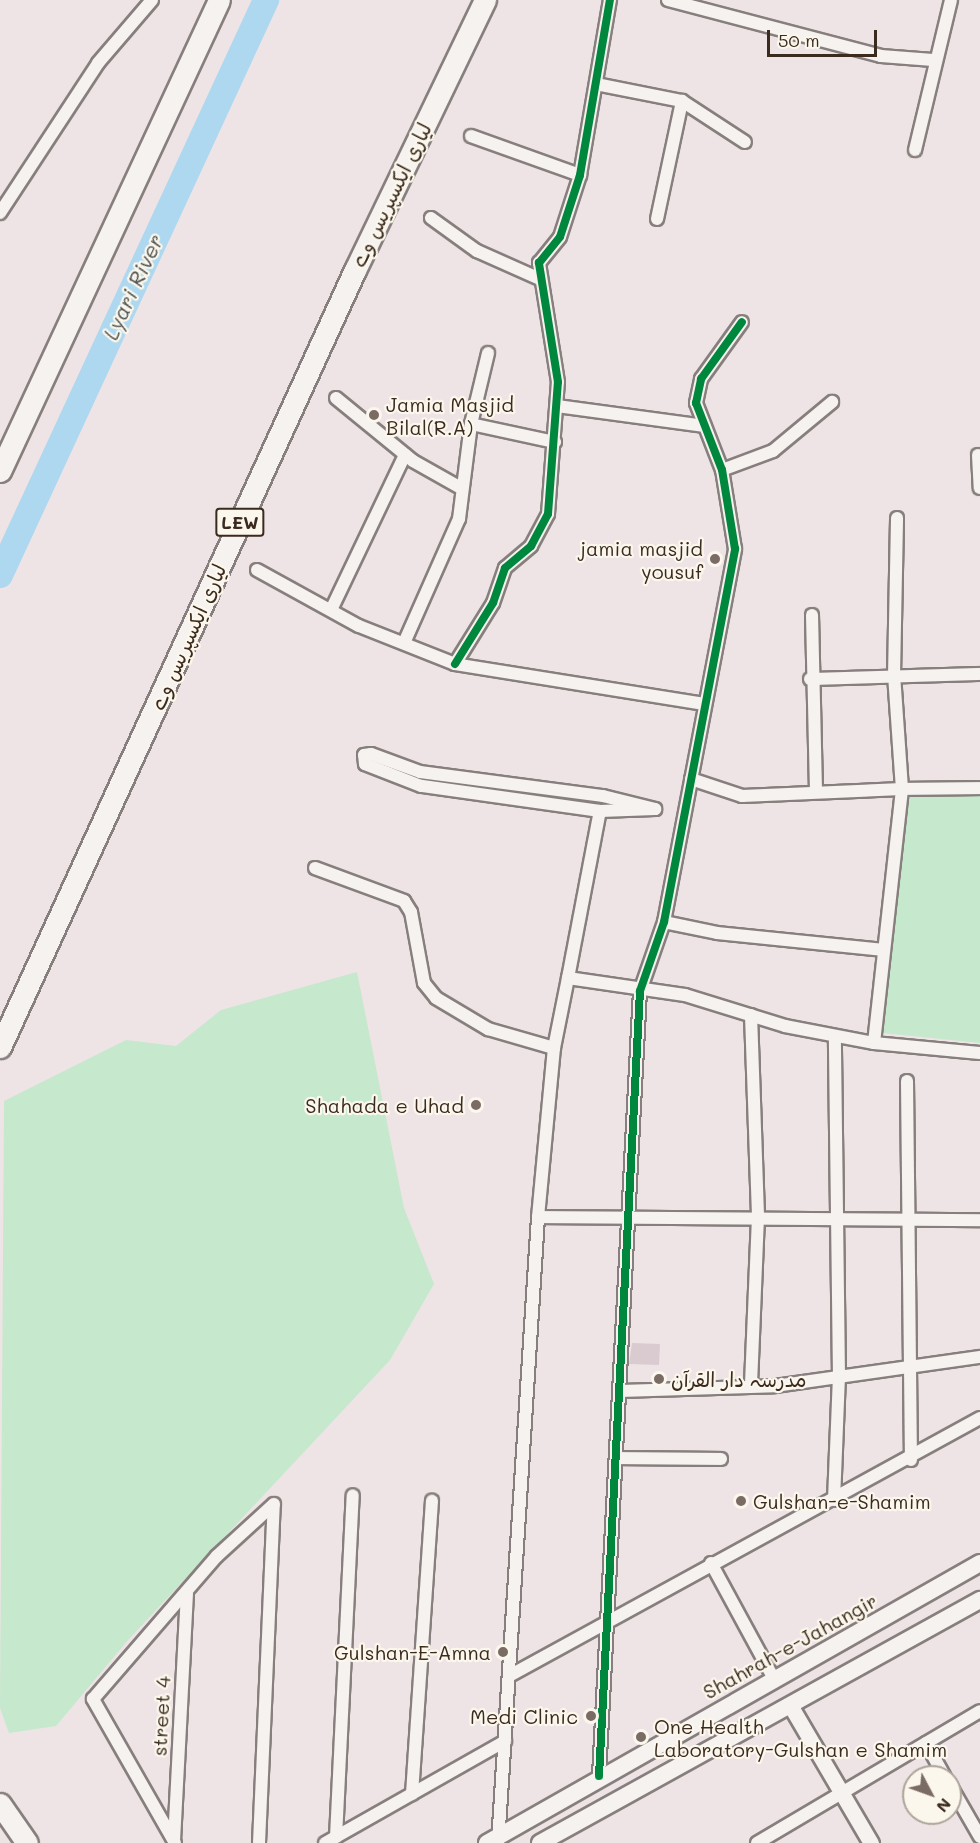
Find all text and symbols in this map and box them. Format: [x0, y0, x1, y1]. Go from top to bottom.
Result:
scale bar [770, 18, 880, 56]
text: 50 m [778, 28, 820, 52]
street label: لیاری ایکسپریس وے [346, 119, 436, 271]
water label: Lyari River [98, 230, 168, 344]
place label: Jamia Masjid Bilal(R.A) [386, 392, 514, 439]
marker: Jamia Masjid Bilal(R.A) [367, 408, 381, 422]
road number: LEW [214, 507, 266, 537]
place label: jamia masjid yousuf [579, 536, 703, 583]
marker: jamia masjid yousuf [708, 552, 722, 566]
street label: لیاری ایکسپریس وے [145, 560, 231, 714]
place label: Shahada e Uhad [305, 1093, 464, 1117]
marker: Shahada e Uhad [469, 1098, 483, 1112]
place label: مدرسہ دار القرآن [671, 1367, 807, 1391]
marker: مدرسہ دار القرآن [652, 1372, 666, 1386]
place label: Gulshan-e-Shamim [753, 1489, 931, 1513]
marker: Gulshan-e-Shamim [734, 1494, 748, 1508]
street label: Shahrah-e-Jahangir [699, 1588, 881, 1704]
place label: Gulshan-E-Amna [334, 1640, 491, 1664]
marker: Gulshan-E-Amna [496, 1645, 510, 1659]
street label: street 4 [147, 1675, 175, 1757]
place label: Medi Clinic [470, 1704, 578, 1728]
marker: Medi Clinic [582, 1707, 600, 1725]
place label: One Health Laboratory-Gulshan e Shamim [654, 1714, 947, 1761]
marker: One Health Laboratory-Gulshan e Shamim [632, 1728, 650, 1746]
north arrow [902, 1765, 962, 1825]
text: N [933, 1794, 956, 1817]

